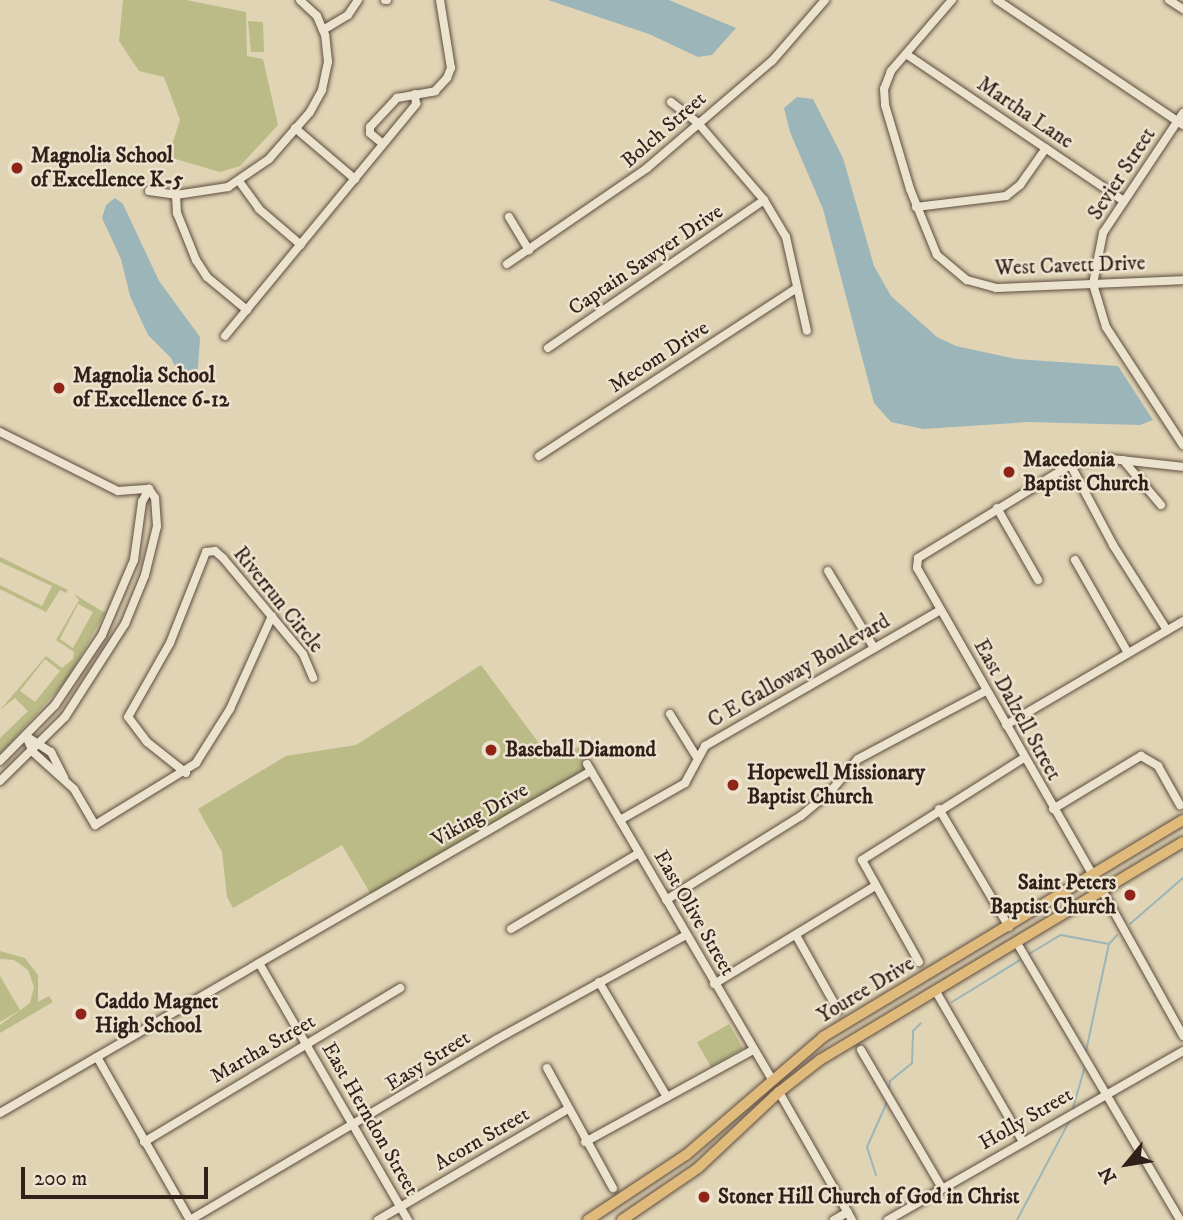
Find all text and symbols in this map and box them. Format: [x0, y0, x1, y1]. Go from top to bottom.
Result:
street label: Martha Lane [972, 72, 1078, 154]
street label: Bolch Street [617, 86, 711, 174]
street label: Sevier Street [1083, 123, 1161, 225]
place label: Magnolia School of Excellence K-5 [31, 143, 183, 193]
marker: Magnolia School of Excellence K-5 [9, 160, 25, 176]
street label: Captain Sawyer Drive [564, 199, 728, 321]
street label: West Cavett Drive [994, 251, 1146, 281]
street label: Mecom Drive [604, 315, 714, 399]
place label: Magnolia School of Excellence 6-12 [73, 363, 229, 413]
marker: Magnolia School of Excellence 6-12 [51, 380, 67, 396]
place label: Macedonia Baptist Church [1023, 447, 1149, 497]
marker: Macedonia Baptist Church [1001, 464, 1017, 480]
street label: Riverrun Circle [227, 542, 329, 658]
street label: C E Galloway Boulevard [704, 609, 894, 733]
street label: East Dalzell Street [968, 635, 1066, 785]
place label: Baseball Diamond [505, 737, 656, 763]
marker: Baseball Diamond [483, 742, 499, 758]
place label: Hopewell Missionary Baptist Church [747, 760, 925, 810]
street label: Viking Drive [427, 777, 533, 853]
marker: Hopewell Missionary Baptist Church [725, 777, 741, 793]
street label: East Olive Street [648, 846, 740, 980]
place label: Saint Peters Baptist Church [990, 870, 1116, 920]
marker: Saint Peters Baptist Church [1122, 887, 1138, 903]
street label: Youree Drive [813, 951, 919, 1029]
place label: Caddo Magnet High School [95, 989, 218, 1039]
marker: Caddo Magnet High School [73, 1006, 89, 1022]
street label: Martha Street [206, 1009, 320, 1089]
street label: Easy Street [381, 1025, 475, 1097]
street label: East Herndon Street [316, 1038, 424, 1200]
street label: Holly Street [975, 1082, 1077, 1156]
street label: Acorn Street [430, 1102, 534, 1176]
north arrow [1092, 1129, 1162, 1199]
scale bar [24, 1154, 212, 1198]
text: N [1095, 1162, 1122, 1187]
text: 200 m [34, 1166, 87, 1192]
place label: Stoner Hill Church of God in Christ [718, 1184, 1019, 1210]
marker: Stoner Hill Church of God in Christ [696, 1189, 712, 1205]

